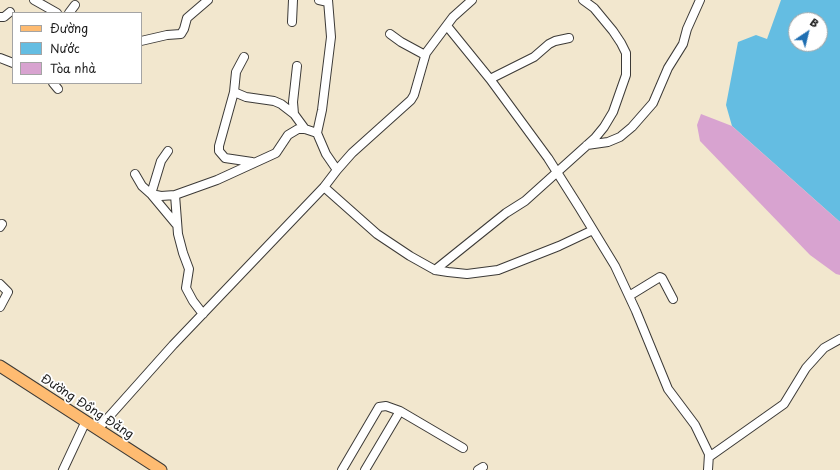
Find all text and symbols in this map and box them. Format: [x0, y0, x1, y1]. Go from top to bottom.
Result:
legend [12, 12, 142, 84]
north arrow [788, 12, 828, 52]
text: B [807, 13, 823, 32]
text: Đường [50, 19, 88, 37]
text: Nước [50, 39, 80, 57]
text: Tòa nhà [50, 59, 96, 77]
street label: Đường Đồng Đăng [38, 372, 136, 442]

